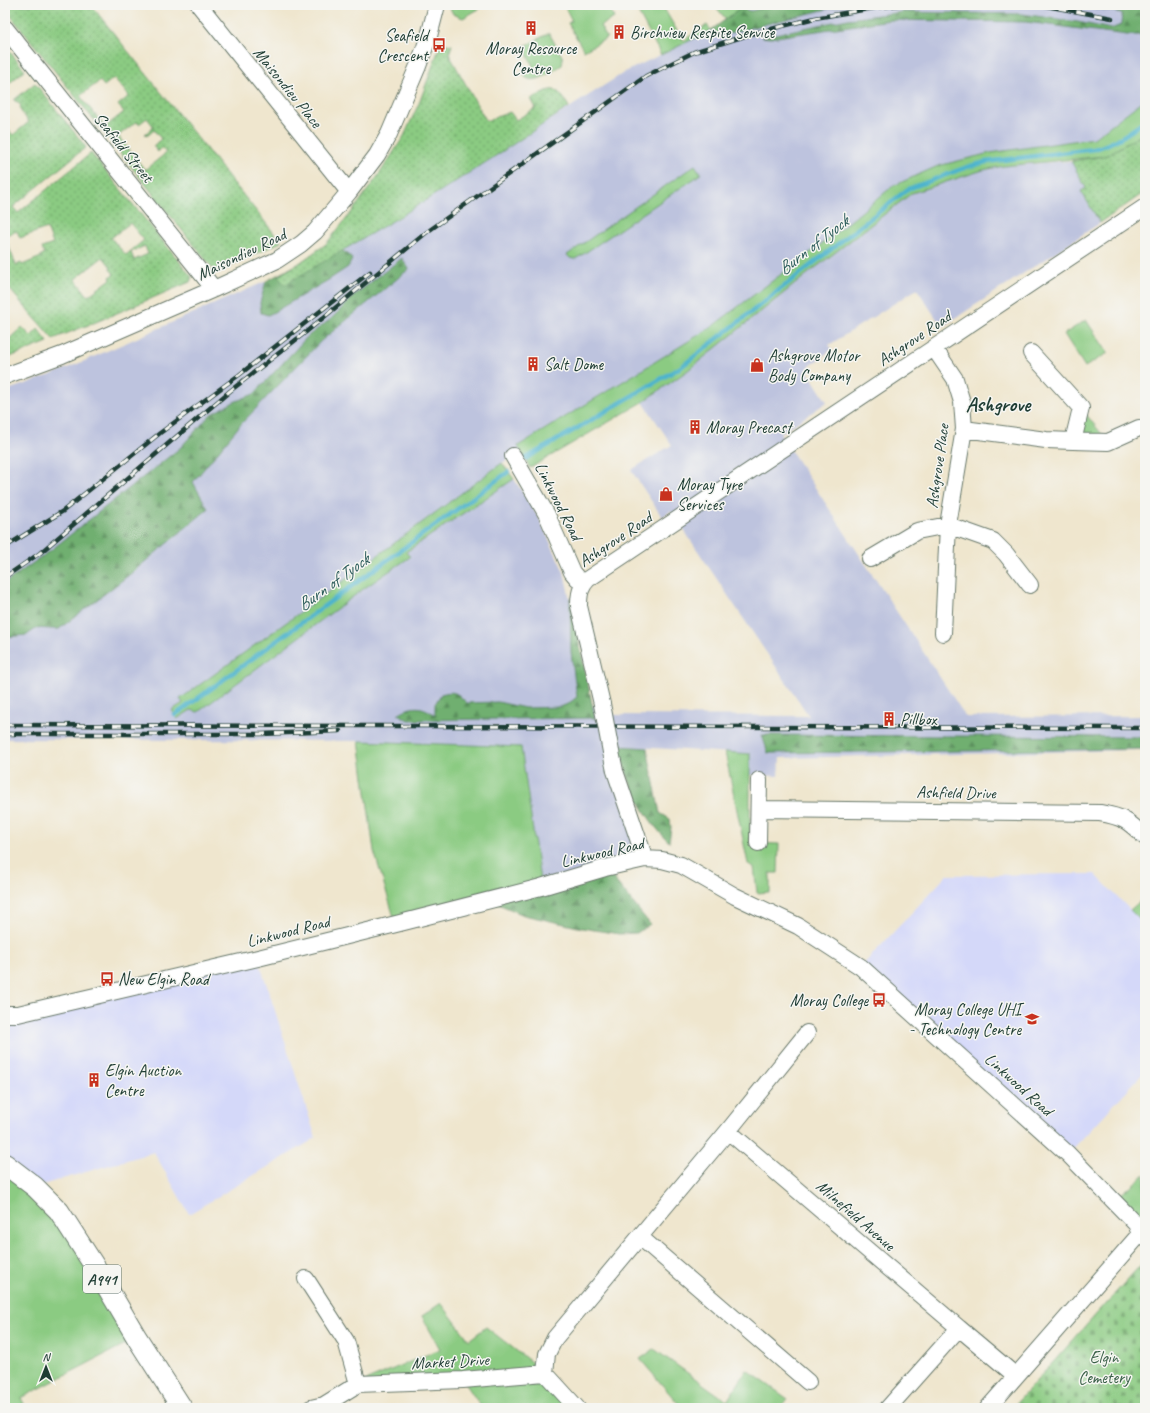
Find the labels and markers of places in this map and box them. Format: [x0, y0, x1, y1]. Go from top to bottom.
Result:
building icon: Moray Resource Centre [523, 20, 539, 36]
place label: Birchview Respite Service [630, 22, 776, 43]
building icon: Birchview Respite Service [611, 24, 627, 40]
place label: Seafield Crescent [377, 25, 431, 66]
bus stop icon: Seafield Crescent [431, 37, 447, 53]
place label: Moray Resource Centre [486, 38, 578, 79]
place label: Ashgrove Motor Body Company [768, 345, 861, 386]
place label: Salt Dome [544, 354, 604, 375]
building icon: Salt Dome [525, 356, 541, 372]
shop icon: Ashgrove Motor Body Company [749, 357, 765, 373]
place label: Moray Precast [706, 417, 794, 438]
building icon: Moray Precast [687, 419, 703, 435]
place label: Moray Tyre Services [677, 474, 744, 515]
shop icon: Moray Tyre Services [658, 486, 674, 502]
place label: Pillbox [900, 709, 937, 730]
building icon: Pillbox [881, 711, 897, 727]
place label: New Elgin Road [118, 969, 212, 990]
bus stop icon: New Elgin Road [99, 971, 115, 987]
place label: Moray College [790, 990, 869, 1011]
bus stop icon: Moray College [871, 992, 887, 1008]
place label: Moray College UHI - Technology Centre [909, 999, 1025, 1040]
school or university icon: Moray College UHI - Technology Centre [1024, 1011, 1040, 1027]
place label: Elgin Auction Centre [105, 1060, 183, 1101]
building icon: Elgin Auction Centre [86, 1072, 102, 1088]

